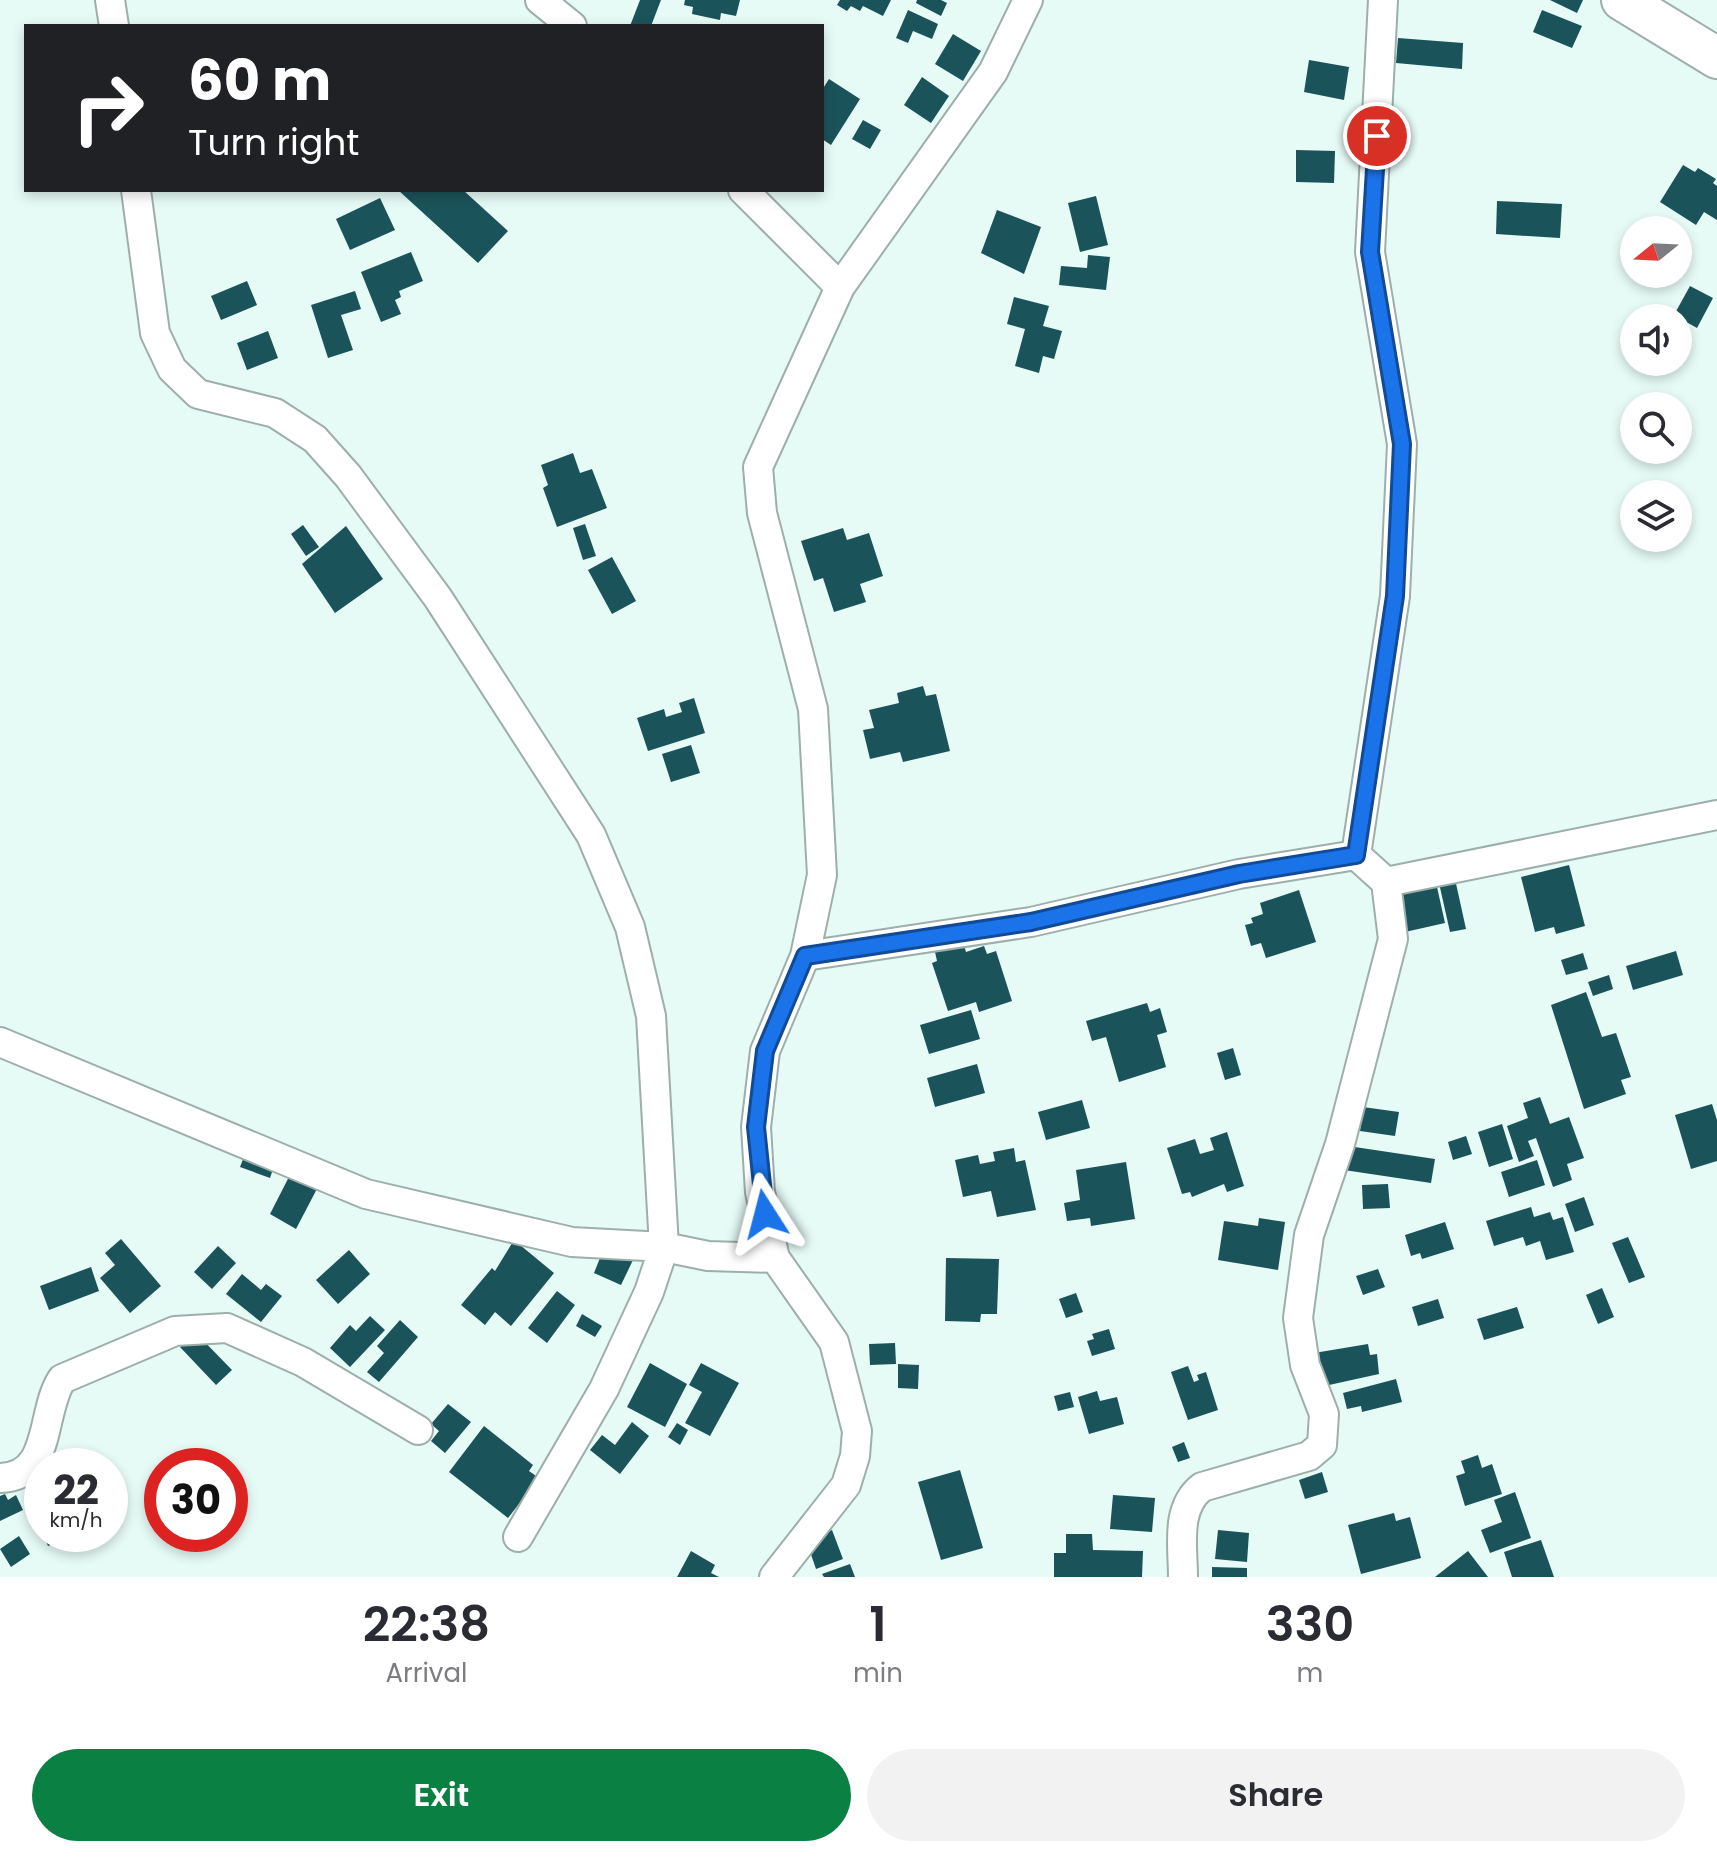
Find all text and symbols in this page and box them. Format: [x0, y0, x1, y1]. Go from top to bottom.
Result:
text: 60 m [188, 41, 331, 120]
icon: right [56, 56, 160, 160]
pin [1343, 102, 1411, 170]
icon: arrive [1355, 114, 1399, 158]
text: Turn right [188, 117, 359, 168]
north arrow [1620, 216, 1692, 288]
map controls [1620, 216, 1692, 552]
button: sound [1620, 304, 1692, 376]
button: search [1620, 392, 1692, 464]
button: layers [1620, 480, 1692, 552]
position arrow [723, 1172, 807, 1256]
speed limit sign: 30 [144, 1448, 248, 1552]
text: 22 [53, 1462, 99, 1518]
text: km/h [49, 1506, 103, 1534]
text: 22:38 [363, 1591, 490, 1658]
text: 1 [869, 1591, 887, 1658]
text: 330 [1266, 1591, 1354, 1658]
text: Arrival [386, 1655, 467, 1691]
text: min [853, 1655, 903, 1691]
text: m [1296, 1655, 1323, 1691]
button: Exit [32, 1749, 851, 1841]
button: Share [867, 1749, 1685, 1841]

